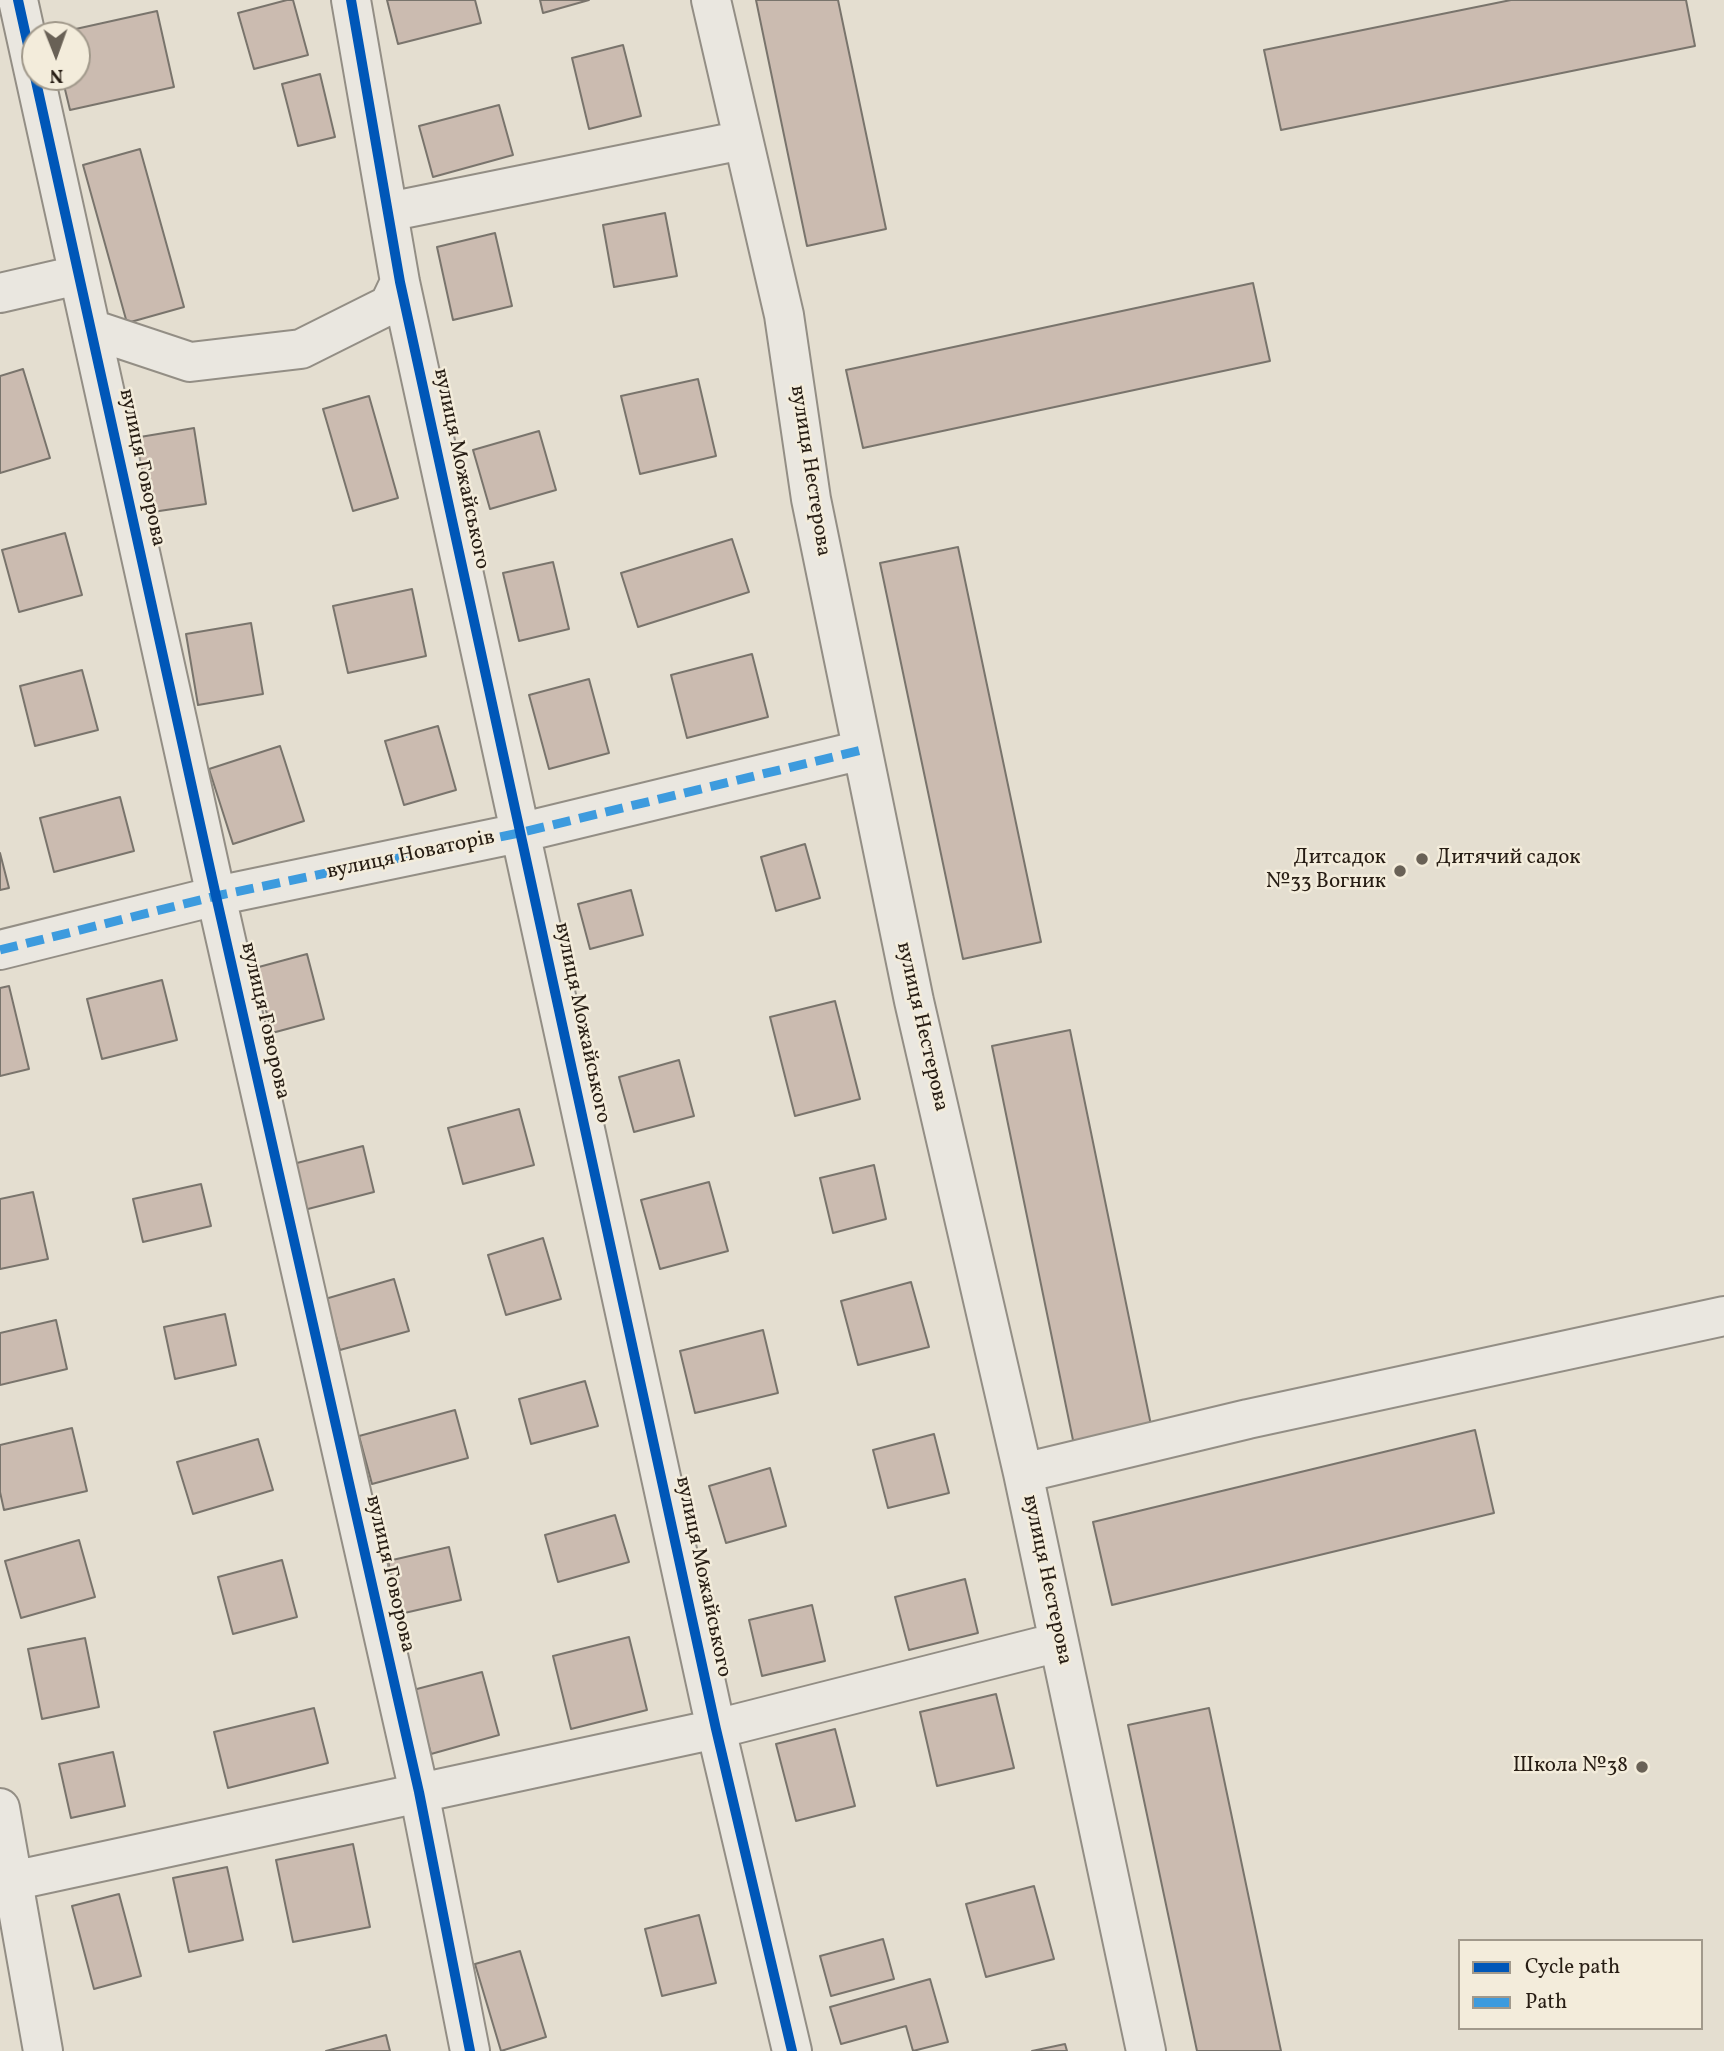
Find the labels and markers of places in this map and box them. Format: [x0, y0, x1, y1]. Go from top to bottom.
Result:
place label: Дитсадок №33 Вогник [1266, 846, 1386, 896]
place label: Дитячий садок [1436, 846, 1581, 872]
marker: Дитячий садок [1414, 851, 1430, 867]
marker: Дитсадок №33 Вогник [1392, 863, 1408, 879]
place label: Школа №38 [1513, 1754, 1628, 1780]
marker: Школа №38 [1634, 1759, 1650, 1775]

